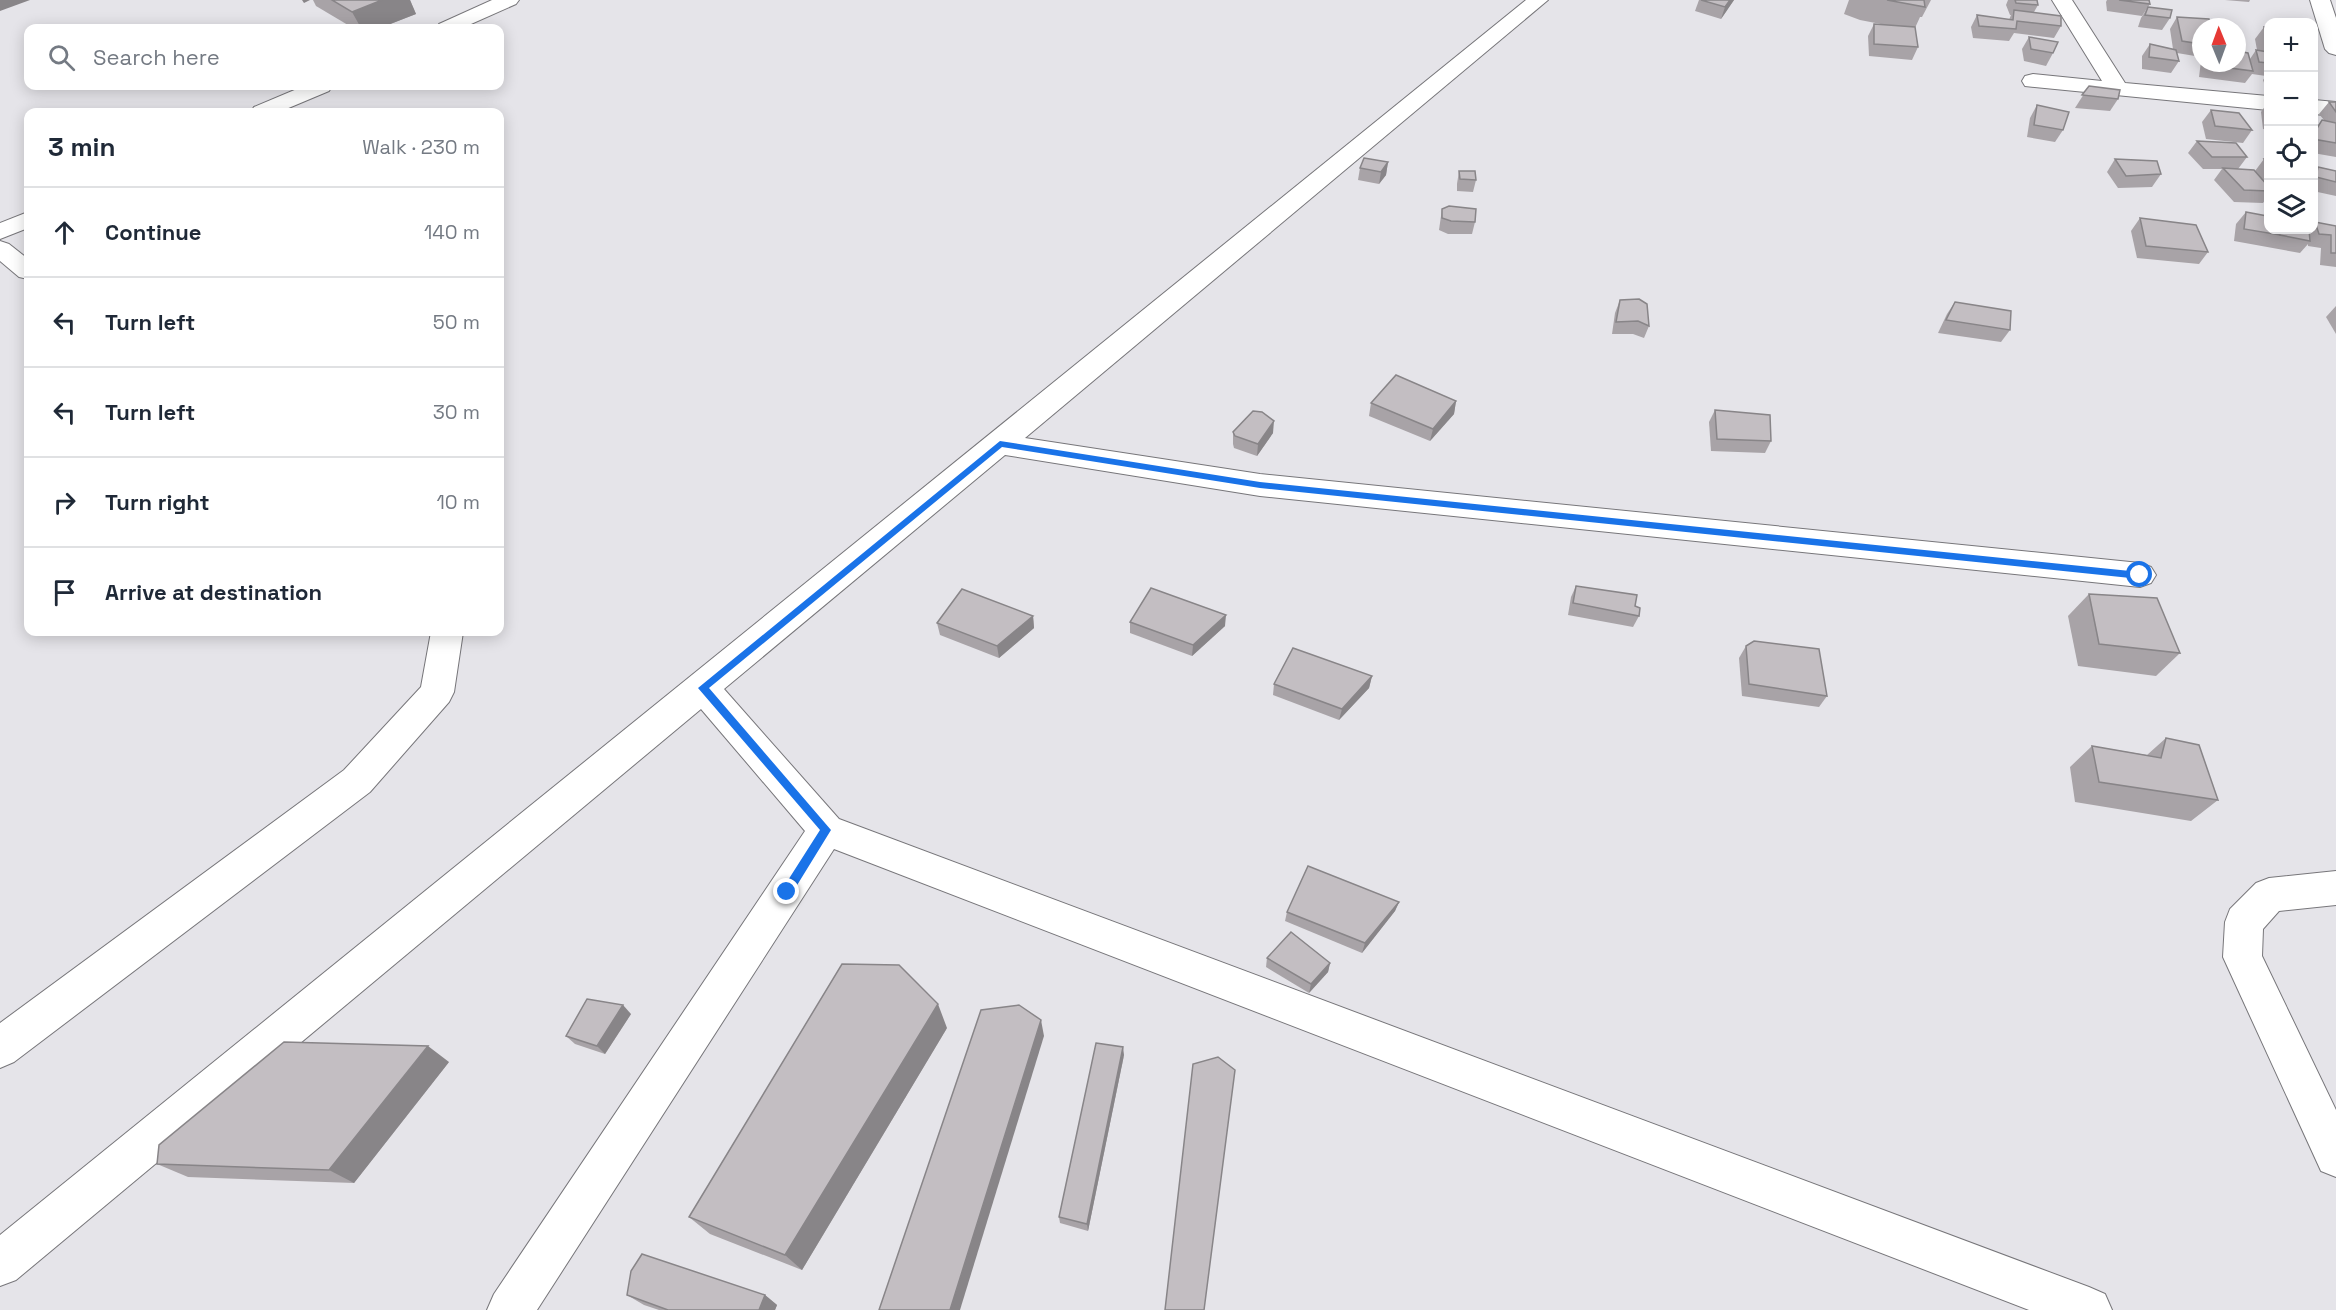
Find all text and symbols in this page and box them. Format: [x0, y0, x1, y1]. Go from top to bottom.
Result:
north arrow [2192, 18, 2246, 72]
map controls [2264, 18, 2318, 234]
button: + [2264, 18, 2318, 72]
search box [24, 24, 504, 90]
icon: search [45, 41, 78, 74]
text: Search here [93, 43, 220, 71]
button: − [2264, 72, 2318, 126]
button: locate [2264, 126, 2318, 180]
text: 3 min [48, 130, 116, 164]
text: Walk · 230 m [362, 134, 480, 160]
button: layers [2264, 180, 2318, 234]
icon: ahead [48, 216, 81, 249]
text: Continue [105, 218, 201, 246]
text: 140 m [424, 219, 480, 245]
icon: left [48, 306, 81, 339]
text: Turn left [105, 308, 195, 336]
text: 50 m [433, 309, 480, 335]
icon: left [48, 396, 81, 429]
text: Turn left [105, 398, 195, 426]
text: 30 m [433, 399, 480, 425]
icon: right [48, 486, 81, 519]
text: Turn right [105, 488, 210, 516]
text: 10 m [436, 489, 480, 515]
route start [2126, 561, 2152, 587]
icon: arrive [48, 576, 81, 609]
text: Arrive at destination [105, 578, 322, 606]
route end [773, 878, 799, 904]

